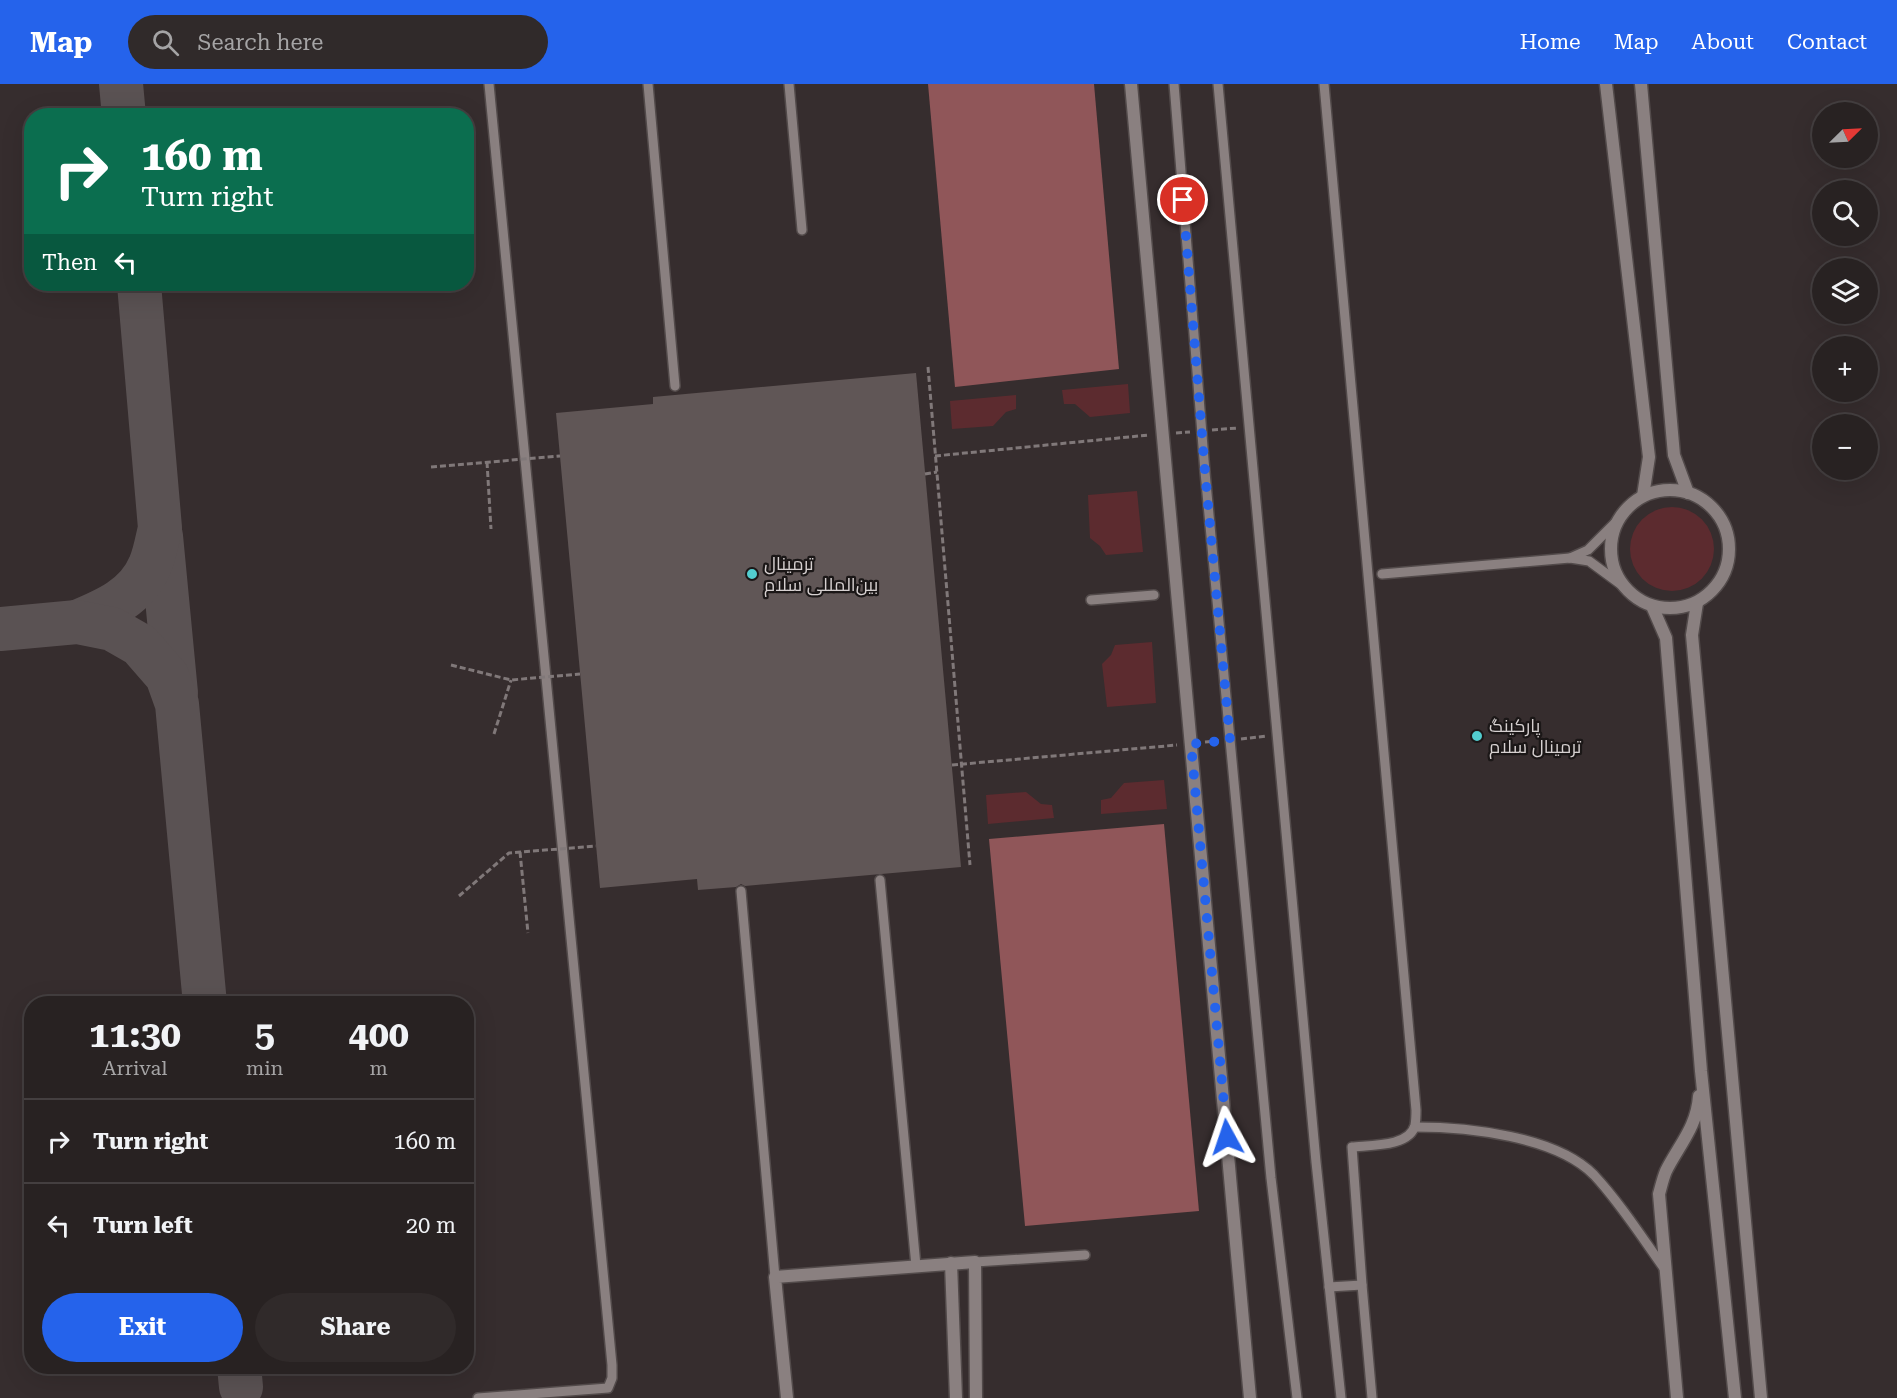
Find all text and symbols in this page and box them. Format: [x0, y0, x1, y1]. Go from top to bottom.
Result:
search box [128, 15, 548, 69]
text: Map [30, 26, 92, 59]
icon: search [149, 26, 182, 59]
text: Search here [197, 30, 323, 55]
text: Home [1520, 30, 1581, 54]
text: Map [1614, 30, 1659, 54]
text: About [1692, 30, 1754, 54]
text: Contact [1787, 30, 1867, 54]
north arrow [1812, 102, 1878, 168]
map controls [1812, 102, 1878, 480]
text: 160 m [141, 131, 263, 180]
icon: right [42, 132, 120, 210]
pin [1157, 174, 1208, 225]
button: search [1812, 180, 1878, 246]
text: Turn right [141, 181, 274, 213]
icon: arrive [1166, 183, 1199, 216]
icon: left [109, 246, 142, 279]
text: Then [42, 250, 97, 275]
button: layers [1812, 258, 1878, 324]
button: + [1812, 336, 1878, 402]
button: − [1812, 414, 1878, 480]
place label: ترمینال بین‌المللی سلام [764, 553, 878, 597]
marker: ترمینال بین‌المللی سلام [745, 567, 759, 581]
place label: پارکینگ ترمینال سلام [1489, 715, 1582, 759]
marker: پارکینگ ترمینال سلام [1470, 729, 1484, 743]
text: 11:30 [89, 1014, 181, 1056]
text: 5 [255, 1014, 275, 1056]
text: 400 [349, 1014, 409, 1056]
text: Arrival [102, 1056, 167, 1080]
text: min [246, 1056, 283, 1080]
text: m [370, 1056, 388, 1080]
position arrow [1195, 1105, 1259, 1169]
icon: right [42, 1125, 75, 1158]
text: Turn right [93, 1129, 208, 1154]
text: 160 m [393, 1129, 456, 1154]
icon: left [42, 1209, 75, 1242]
text: Turn left [93, 1213, 193, 1238]
text: 20 m [406, 1213, 456, 1238]
button: Exit [42, 1293, 243, 1362]
button: Share [255, 1293, 456, 1362]

